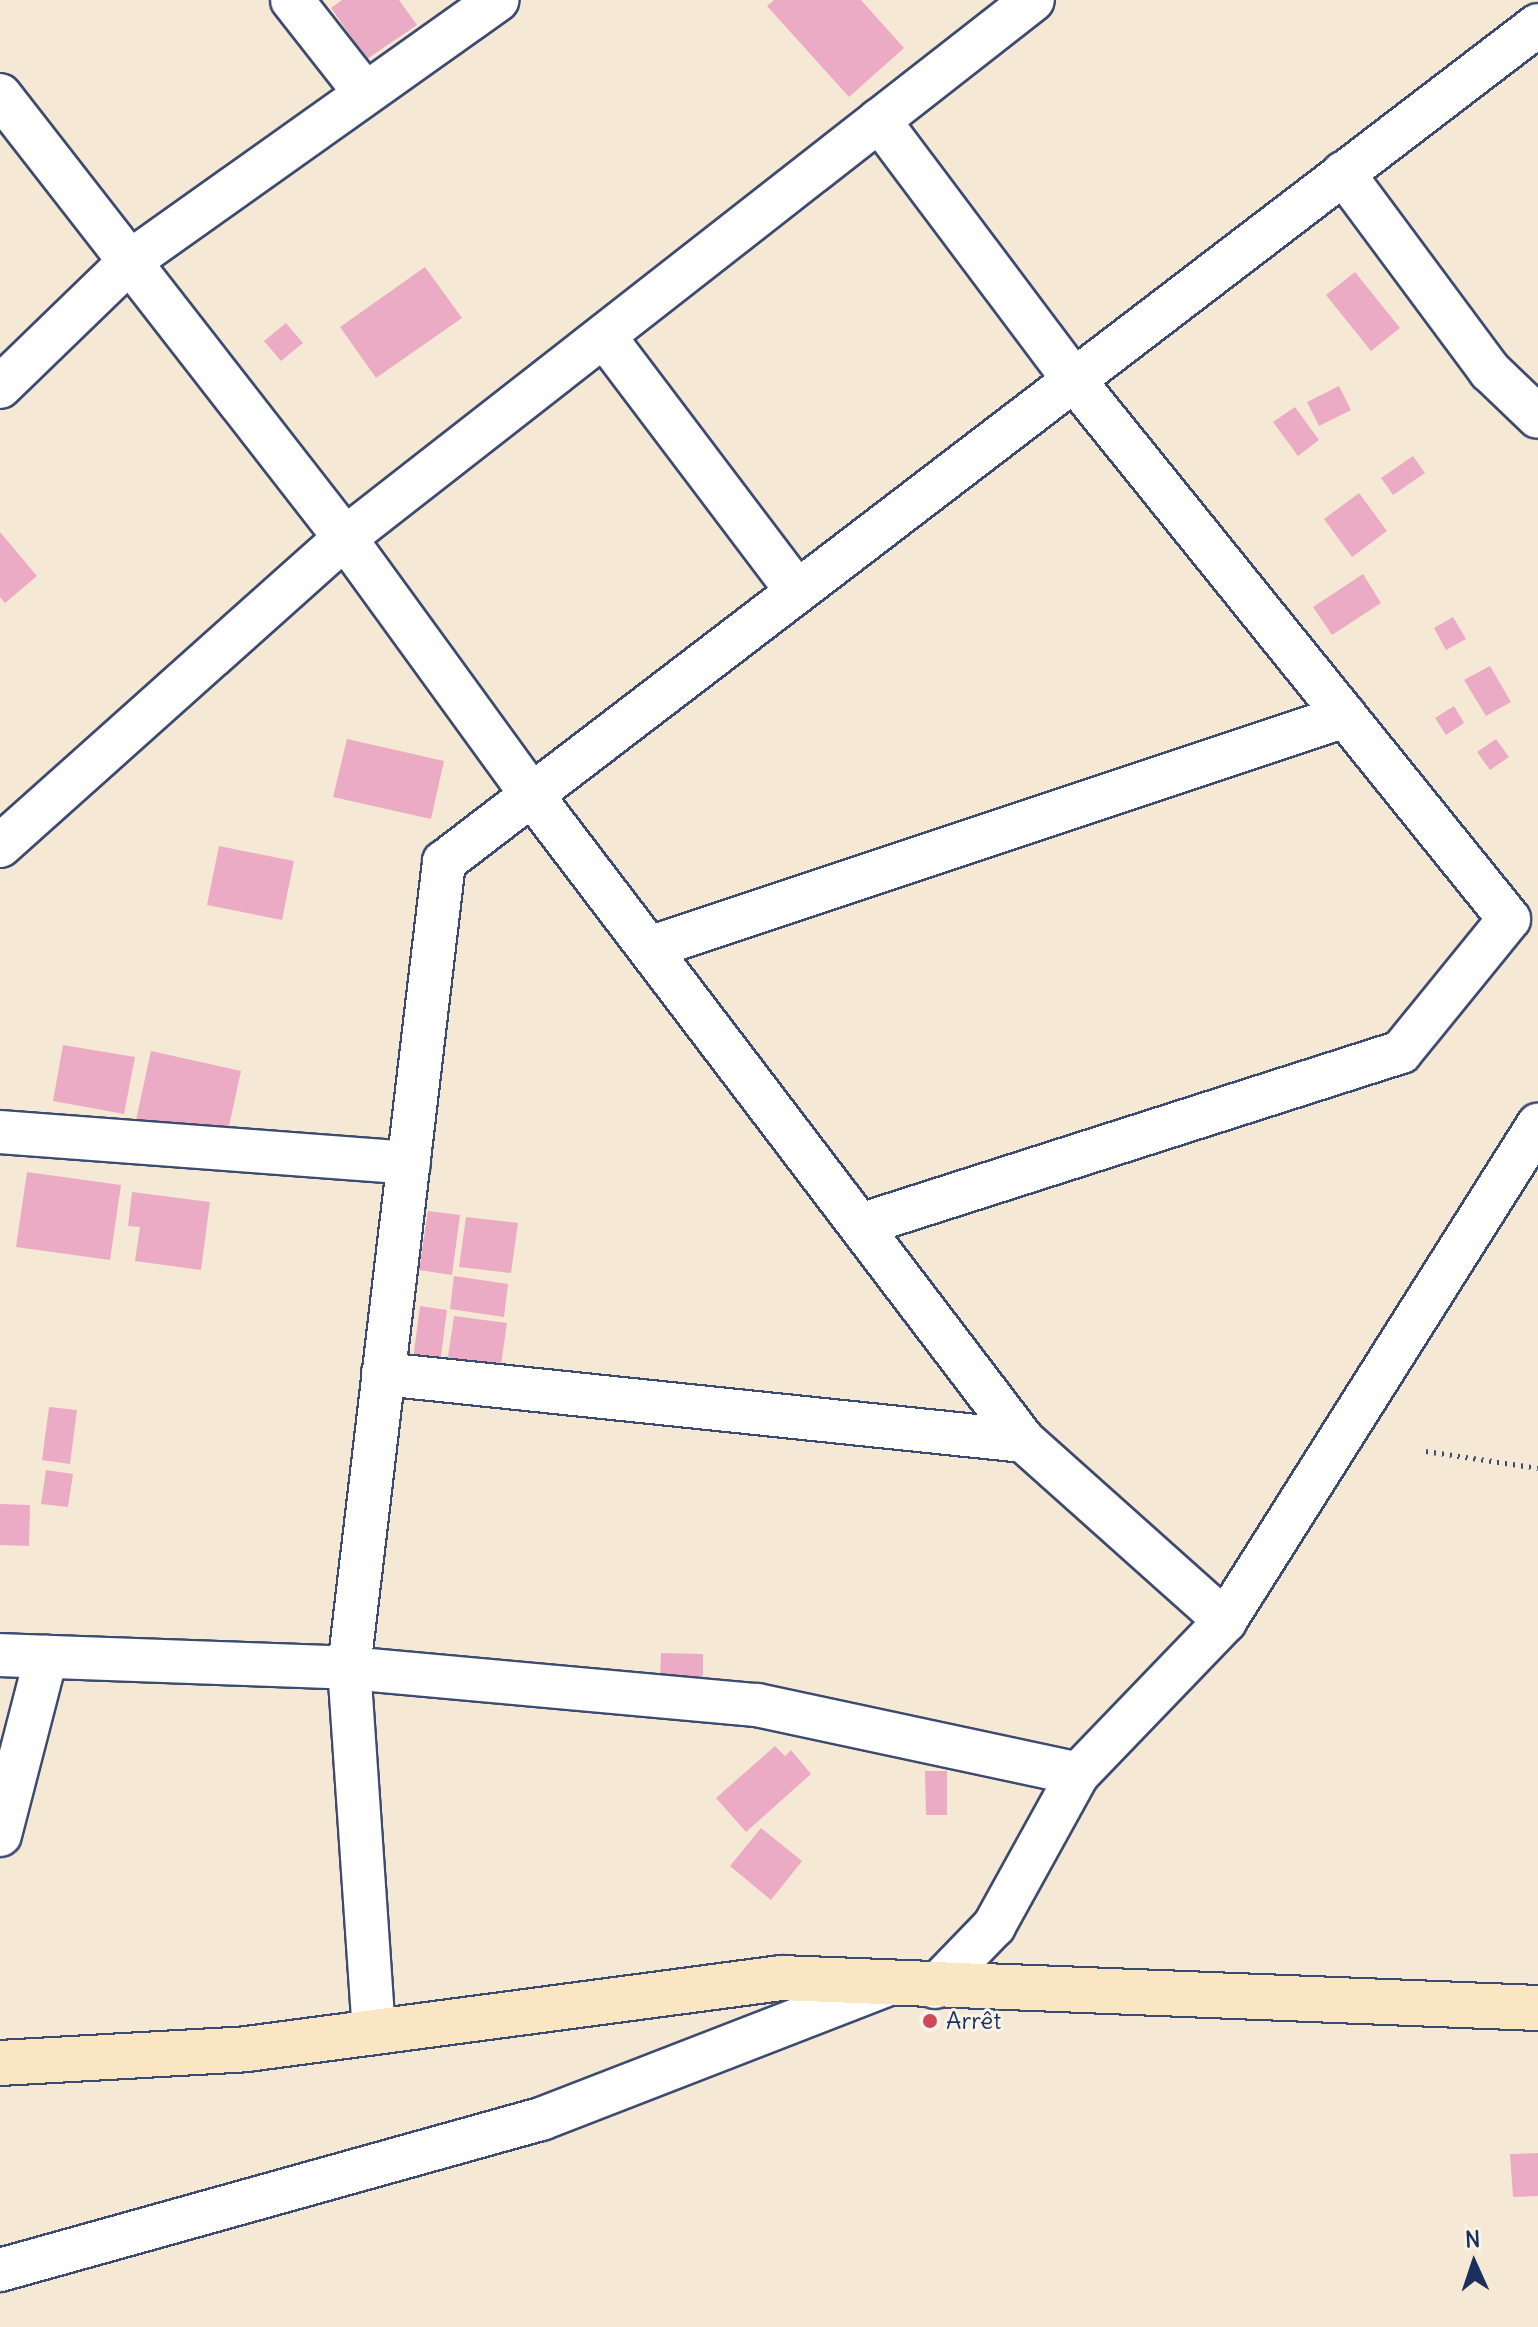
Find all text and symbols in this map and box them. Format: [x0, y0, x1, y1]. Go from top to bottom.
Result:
place label: Arrêt [946, 2007, 1001, 2035]
marker: Arrêt [921, 2012, 939, 2030]
north arrow [1434, 2223, 1514, 2303]
text: N [1464, 2225, 1481, 2253]

